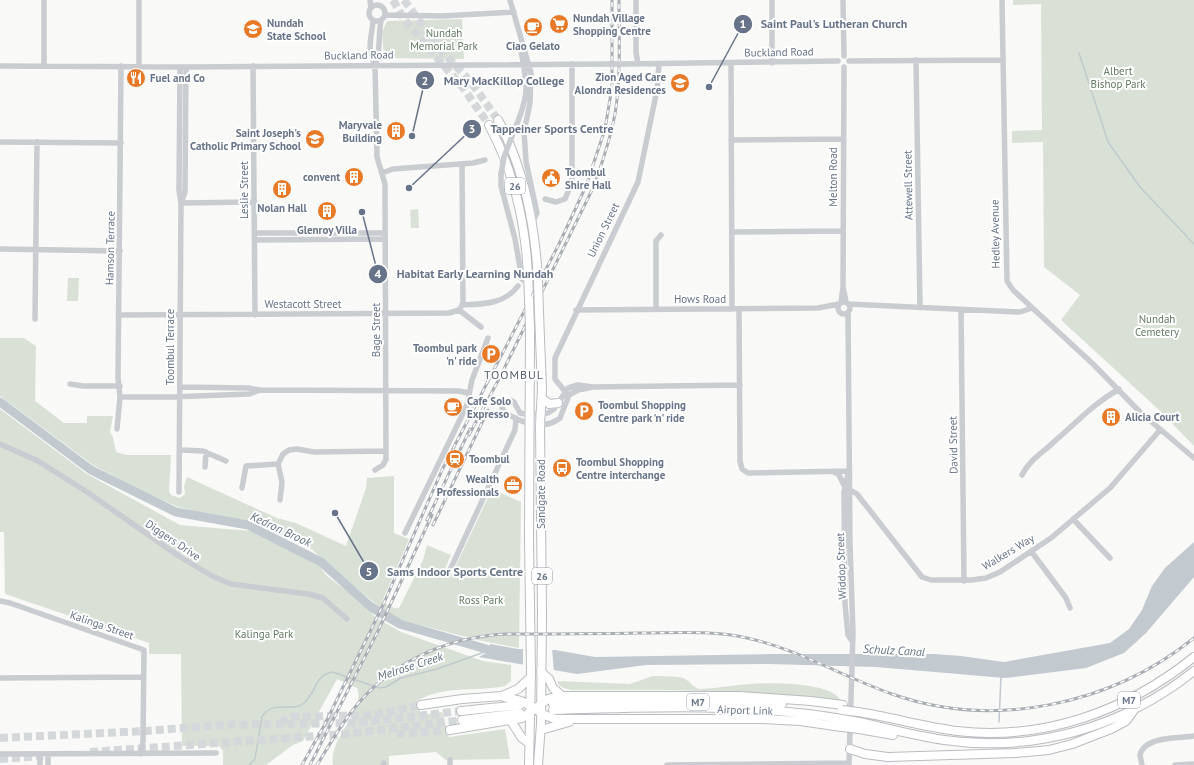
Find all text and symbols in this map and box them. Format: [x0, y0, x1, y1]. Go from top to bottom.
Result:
place label: Nundah Village Shopping Centre [573, 11, 651, 38]
callout: Saint Paul's Lutheran Church [733, 12, 916, 36]
supermarket icon: Nundah Village Shopping Centre [548, 13, 570, 35]
place label: Nundah State School [267, 16, 327, 43]
cafe icon: Ciao Gelato [522, 16, 544, 38]
text: 1 [740, 16, 746, 31]
text: Saint Paul's Lutheran Church [761, 16, 907, 31]
school or university icon: Nundah State School [242, 18, 264, 40]
park label: Nundah Memorial Park [410, 26, 479, 53]
place label: Ciao Gelato [506, 39, 560, 53]
street label: Buckland Road [744, 44, 814, 60]
street label: Buckland Road [324, 47, 394, 63]
park label: Albert Bishop Park [1090, 64, 1146, 91]
restaurant icon: Fuel and Co [125, 67, 147, 89]
callout: Mary MacKillop College [415, 68, 572, 92]
place label: Zion Aged Care Alondra Residences [575, 70, 666, 97]
place label: Fuel and Co [150, 71, 205, 85]
school or university icon: Zion Aged Care Alondra Residences [669, 72, 691, 94]
text: 2 [422, 73, 428, 88]
text: Mary MacKillop College [444, 73, 564, 88]
callout: Tappeiner Sports Centre [462, 117, 622, 141]
place label: Maryvale Building [339, 118, 382, 145]
building icon: Maryvale Building [385, 120, 407, 142]
text: 3 [469, 121, 475, 136]
text: Tappeiner Sports Centre [490, 121, 614, 136]
place label: Saint Joseph's Catholic Primary School [190, 126, 302, 153]
school or university icon: Saint Joseph's Catholic Primary School [304, 128, 326, 150]
street label: Melton Road [826, 147, 840, 207]
street label: Attewell Street [900, 150, 916, 220]
street label: Leslie Street [237, 161, 251, 219]
place label: Toombul Shire Hall [565, 165, 612, 192]
building icon: convent [343, 166, 365, 188]
public building icon: Toombul Shire Hall [540, 167, 562, 189]
place label: convent [303, 170, 340, 184]
building icon: Nolan Hall [271, 178, 293, 200]
road number: 26 [505, 178, 525, 194]
street label: Hedley Avenue [987, 199, 1003, 269]
building icon: Glenroy Villa [316, 200, 338, 222]
street label: Union Street [584, 200, 622, 260]
place label: Nolan Hall [257, 201, 308, 215]
street label: Hamson Terrace [102, 210, 118, 285]
place label: Glenroy Villa [297, 223, 357, 237]
callout: Habitat Early Learning Nundah [368, 262, 561, 286]
text: 4 [375, 266, 382, 281]
text: Habitat Early Learning Nundah [397, 266, 553, 281]
street label: Hows Road [674, 292, 726, 306]
street label: Westacott Street [264, 297, 342, 311]
street label: Bage Street [369, 303, 383, 357]
street label: Toombul Terrace [163, 308, 177, 385]
park label: Nundah Cemetery [1135, 312, 1180, 339]
place label: Toombul park 'n' ride [413, 341, 478, 368]
parking icon: Toombul park 'n' ride [480, 343, 502, 365]
district label: TOOMBUL [484, 367, 544, 382]
place label: Cafe Solo Expresso [467, 394, 511, 421]
cafe icon: Cafe Solo Expresso [442, 396, 464, 418]
place label: Toombul Shopping Centre park 'n' ride [598, 398, 686, 425]
parking icon: Toombul Shopping Centre park 'n' ride [573, 400, 595, 422]
building icon: Alicia Court [1100, 406, 1122, 428]
place label: Alicia Court [1125, 410, 1179, 424]
street label: David Street [945, 416, 961, 474]
station icon: Toombul [444, 448, 466, 470]
place label: Toombul [469, 452, 510, 466]
place label: Toombul Shopping Centre interchange [576, 455, 666, 482]
bus stop icon: Toombul Shopping Centre interchange [551, 457, 573, 479]
street label: Sandgate Road [534, 459, 548, 529]
place label: Wealth Professionals [437, 472, 499, 499]
office icon: Wealth Professionals [502, 474, 524, 496]
water label: Kedron Brook [248, 508, 314, 550]
street label: Diggers Drive [143, 516, 204, 564]
street label: Walkers Way [979, 531, 1037, 573]
street label: Widdop Street [833, 532, 849, 600]
callout: Sams Indoor Sports Centre [359, 559, 531, 583]
text: 5 [366, 564, 372, 579]
text: Sams Indoor Sports Centre [387, 564, 523, 579]
road number: 26 [532, 568, 552, 584]
park label: Ross Park [459, 593, 504, 607]
street label: Kalinga Street [68, 608, 136, 643]
park label: Kalinga Park [235, 627, 294, 641]
water label: Schulz Canal [863, 641, 926, 659]
water label: Melrose Creek [375, 648, 445, 684]
road number: M7 [1118, 692, 1140, 708]
road number: M7 [687, 694, 709, 710]
street label: Airport Link [717, 702, 774, 718]

